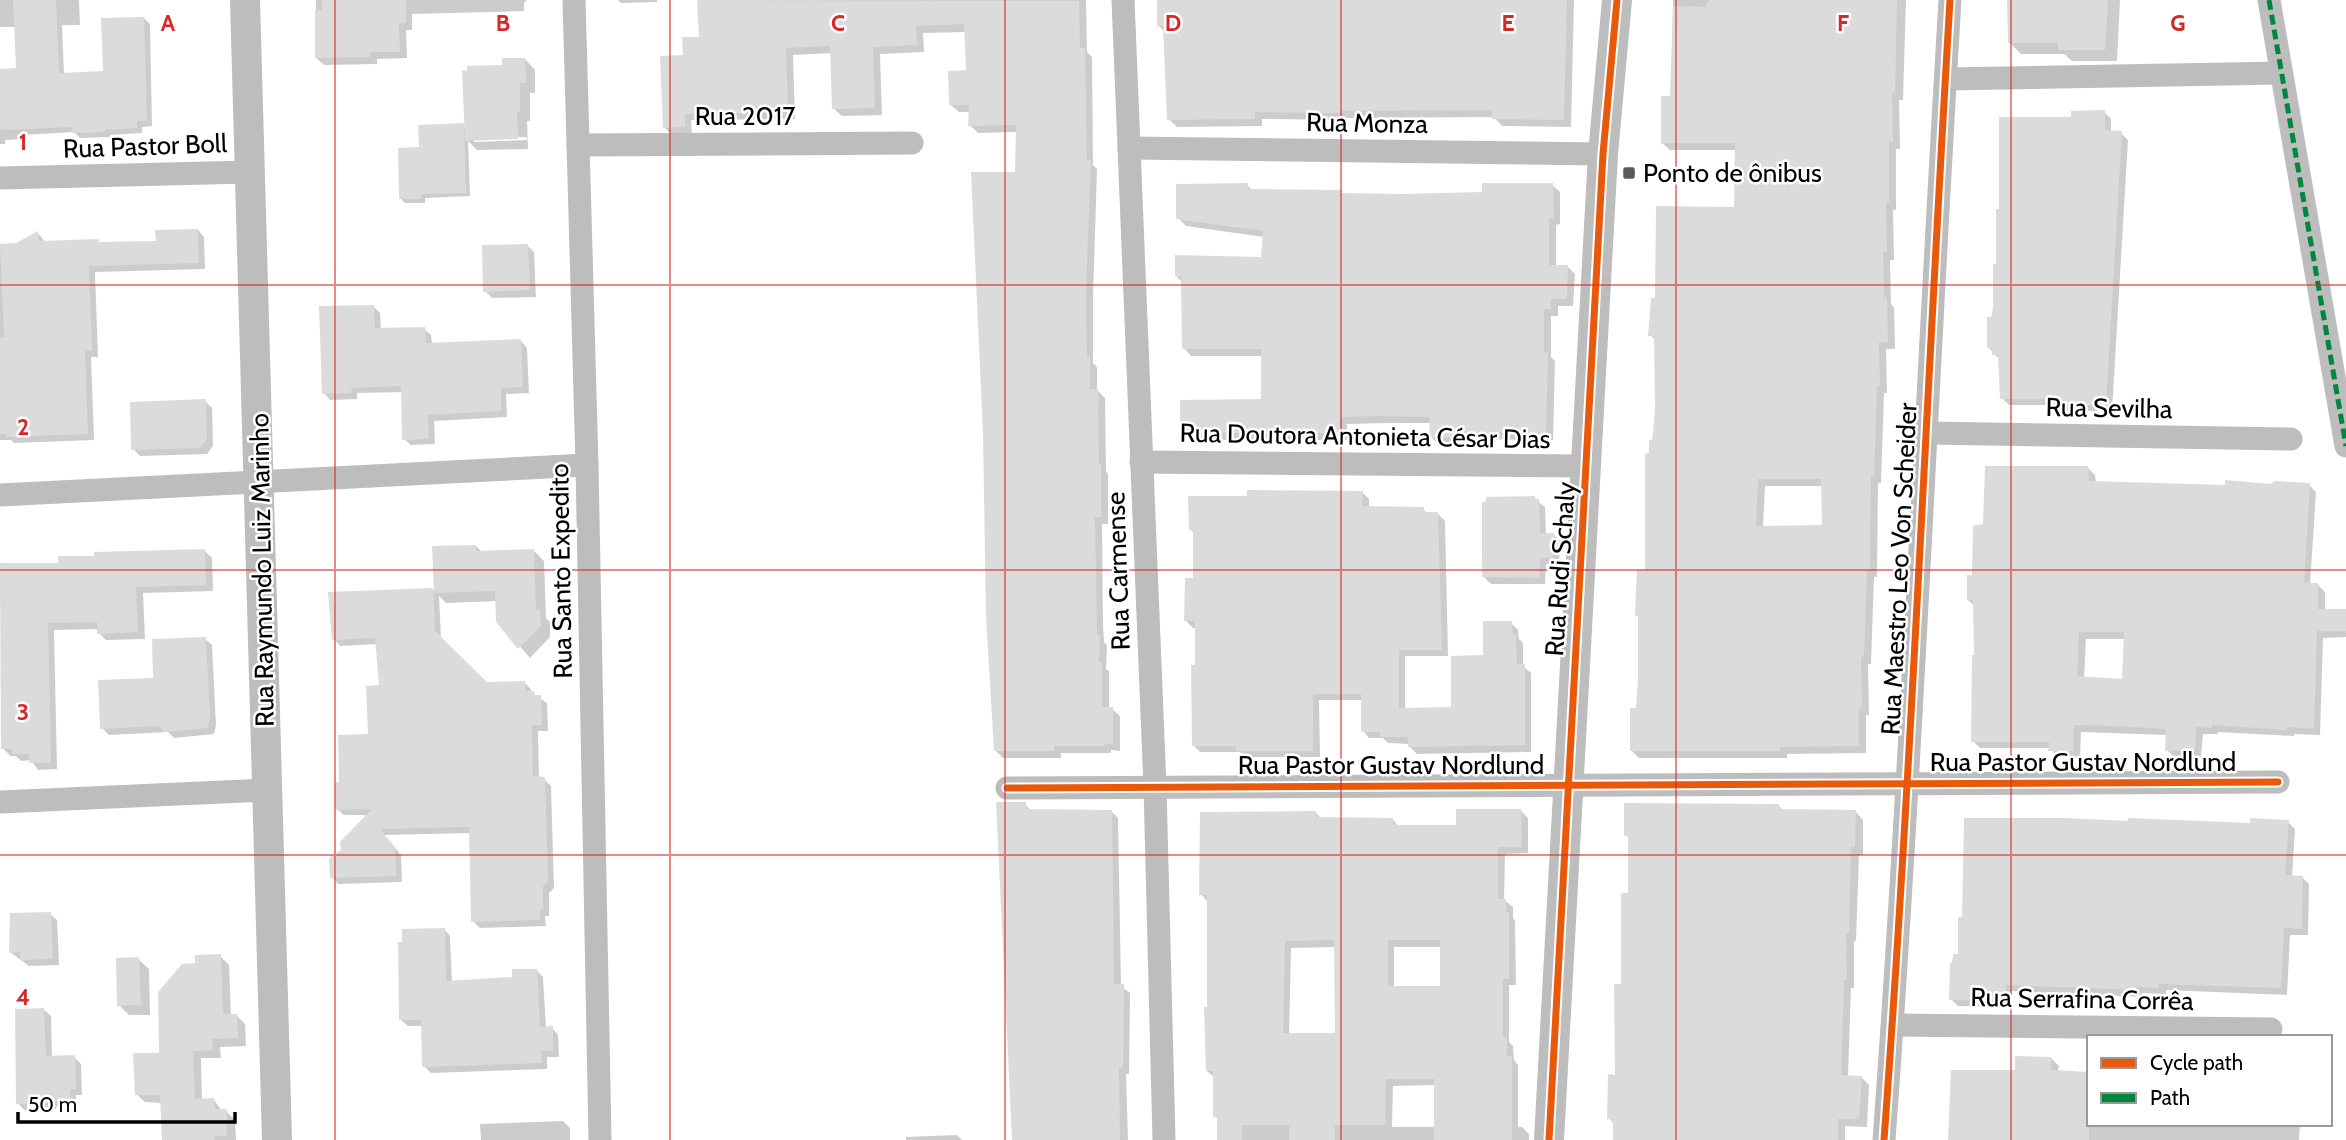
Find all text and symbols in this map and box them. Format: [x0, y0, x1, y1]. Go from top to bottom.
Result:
text: A [161, 9, 176, 37]
text: B [496, 9, 510, 37]
text: C [831, 9, 845, 37]
text: D [1165, 9, 1181, 37]
text: E [1501, 9, 1515, 37]
text: F [1837, 9, 1849, 37]
text: G [2170, 9, 2186, 37]
street label: Rua 2017 [695, 100, 795, 132]
street label: Rua Monza [1306, 106, 1429, 140]
street label: Rua Pastor Boll [62, 127, 228, 165]
text: 1 [19, 128, 27, 156]
place label: Ponto de ônibus [1643, 157, 1822, 189]
marker: Ponto de ônibus [1621, 165, 1637, 181]
street label: Rua Sevilha [2045, 391, 2173, 425]
street label: Rua Maestro Leo Von Scheider [1874, 401, 1924, 736]
text: 2 [17, 413, 29, 441]
street label: Rua Raymundo Luiz Marinho [243, 413, 281, 727]
street label: Rua Doutora Antonieta César Dias [1179, 417, 1551, 455]
street label: Rua Santo Expedito [543, 463, 579, 679]
street label: Rua Rudi Schaly [1538, 481, 1582, 657]
street label: Rua Carmense [1099, 491, 1137, 651]
text: 3 [17, 698, 29, 726]
street label: Rua Pastor Gustav Nordlund [1930, 746, 2236, 778]
street label: Rua Pastor Gustav Nordlund [1238, 749, 1544, 781]
street label: Rua Serrafina Corrêa [1970, 981, 2194, 1017]
text: 4 [16, 983, 30, 1011]
legend [2087, 1035, 2332, 1126]
text: Cycle path [2150, 1050, 2243, 1075]
scale bar [18, 1080, 234, 1124]
text: Path [2150, 1085, 2190, 1110]
text: 50 m [28, 1092, 77, 1117]

